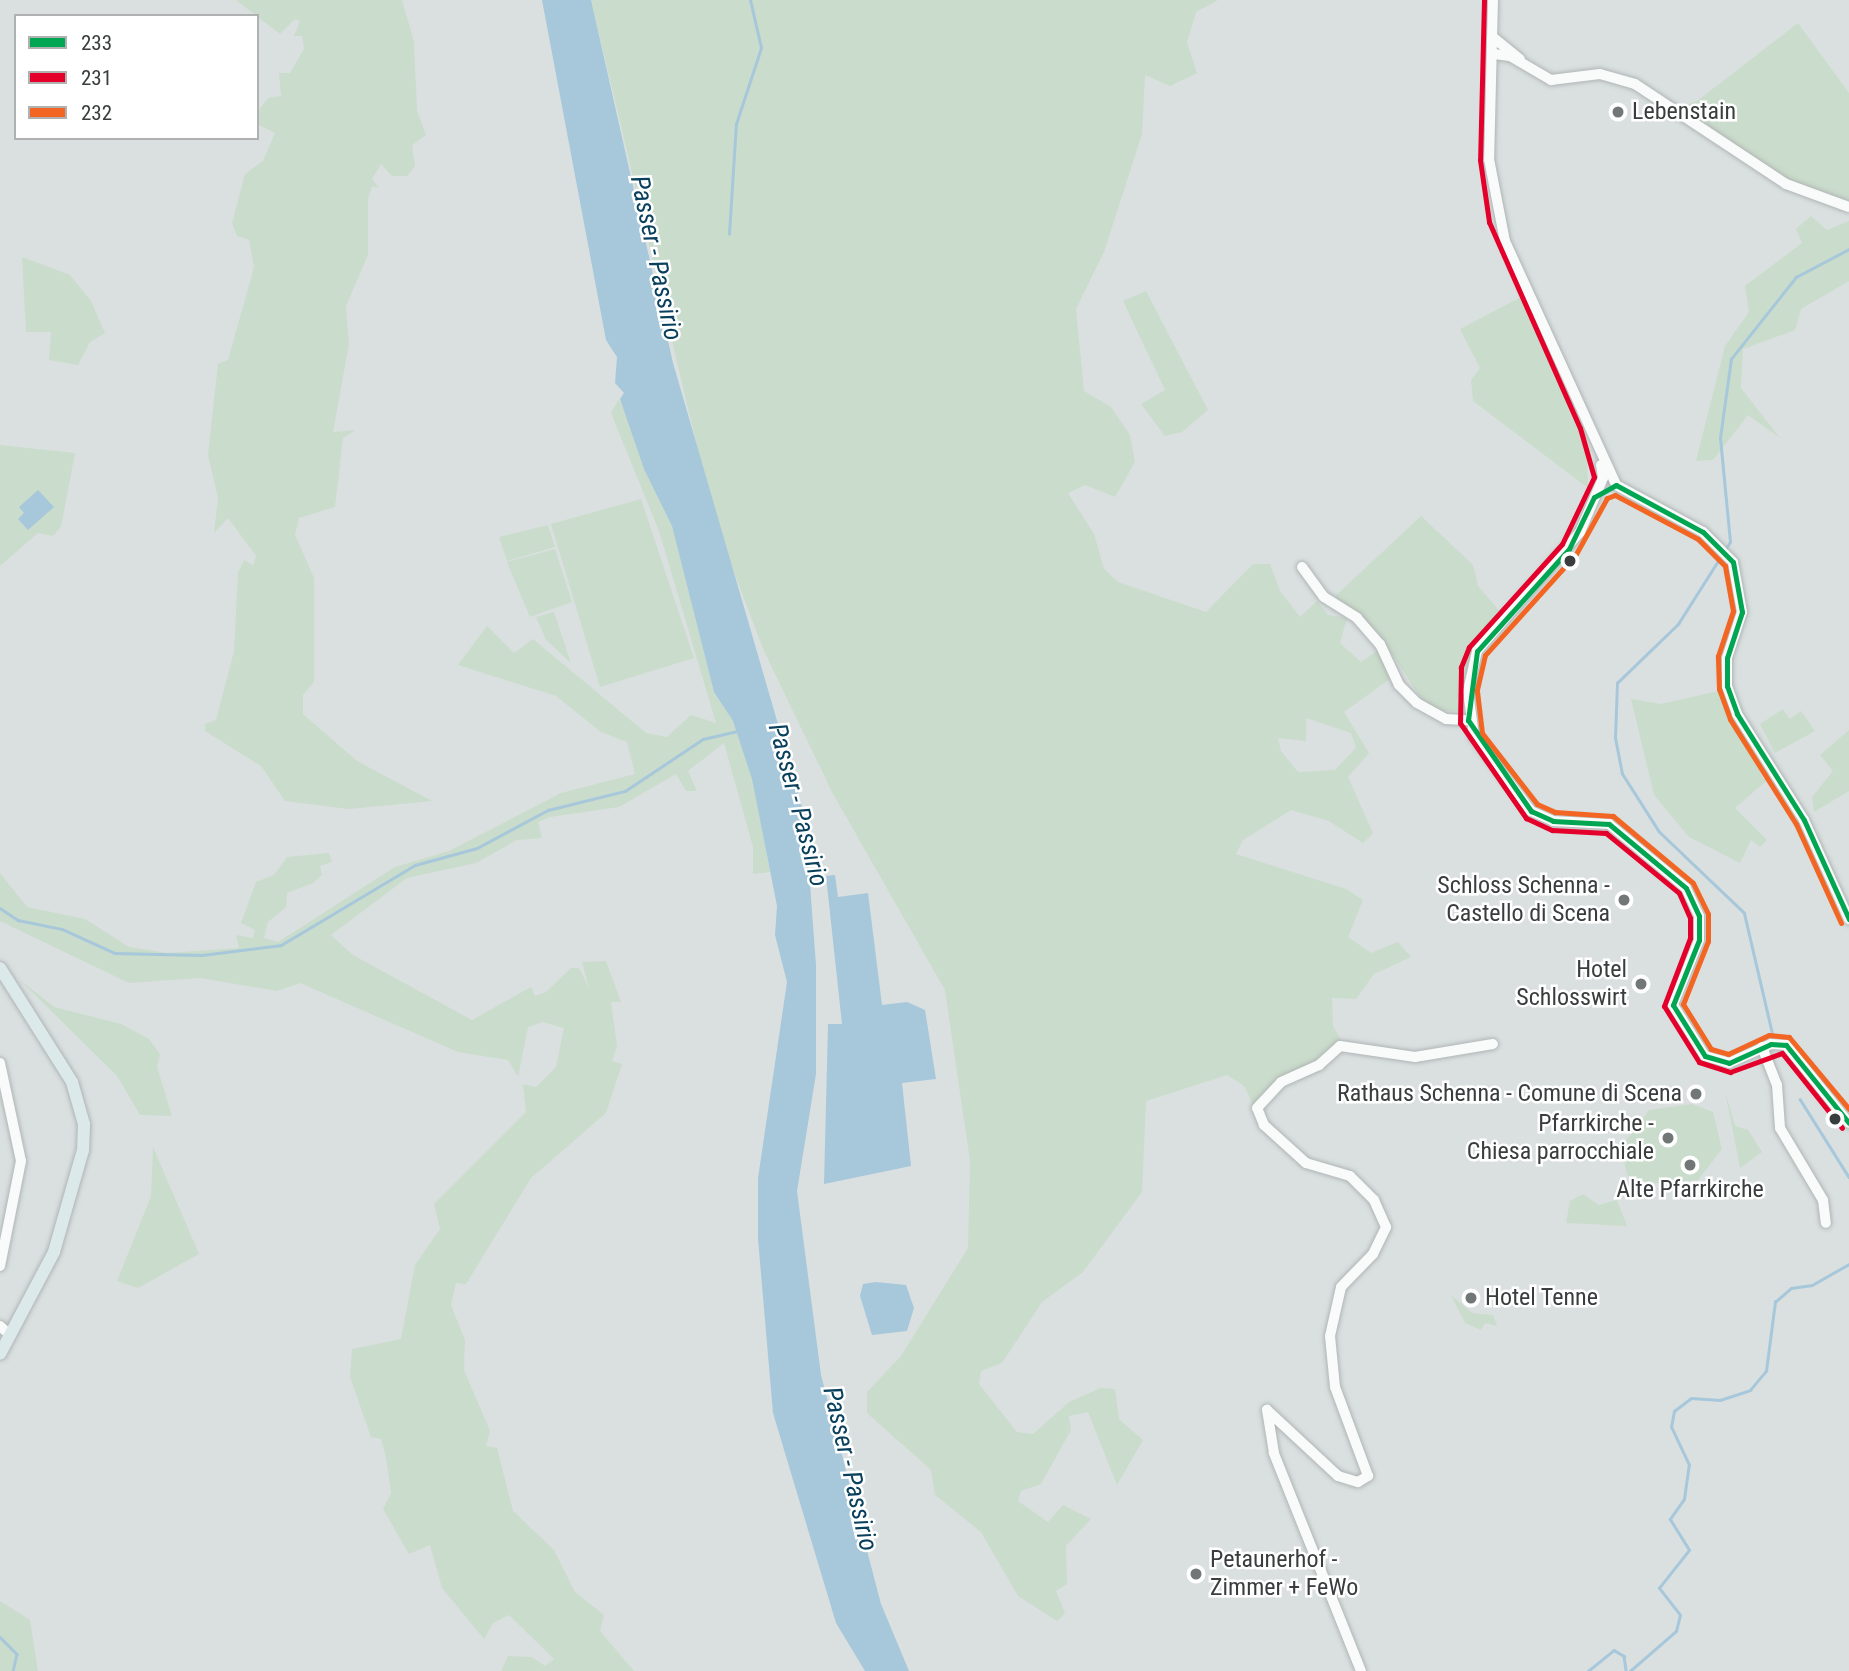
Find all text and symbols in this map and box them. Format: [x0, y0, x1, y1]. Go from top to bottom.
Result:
legend [14, 14, 259, 140]
text: 233 [81, 31, 112, 55]
text: 231 [81, 66, 112, 90]
place label: Lebenstain [1632, 98, 1736, 126]
text: 232 [81, 101, 112, 125]
marker: Lebenstain [1610, 104, 1626, 120]
water label: Passer - Passirio [623, 173, 689, 343]
unlabelled marker [1563, 554, 1577, 568]
water label: Passer - Passirio [761, 720, 835, 890]
place label: Schloss Schenna - Castello di Scena [1437, 872, 1610, 928]
marker: Schloss Schenna - Castello di Scena [1616, 892, 1632, 908]
place label: Hotel Schlosswirt [1516, 956, 1627, 1012]
marker: Hotel Schlosswirt [1633, 976, 1649, 992]
place label: Rathaus Schenna - Comune di Scena [1337, 1080, 1682, 1108]
marker: Rathaus Schenna - Comune di Scena [1688, 1086, 1704, 1102]
place label: Pfarrkirche - Chiesa parrocchiale [1467, 1110, 1654, 1166]
unlabelled marker [1828, 1112, 1842, 1126]
marker: Pfarrkirche - Chiesa parrocchiale [1660, 1130, 1676, 1146]
marker: Alte Pfarrkirche [1682, 1157, 1698, 1173]
place label: Alte Pfarrkirche [1616, 1176, 1764, 1204]
place label: Hotel Tenne [1485, 1284, 1598, 1312]
marker: Hotel Tenne [1463, 1290, 1479, 1306]
water label: Passer - Passirio [816, 1384, 884, 1554]
place label: Petaunerhof - Zimmer + FeWo [1210, 1546, 1358, 1602]
marker: Petaunerhof - Zimmer + FeWo [1188, 1566, 1204, 1582]

